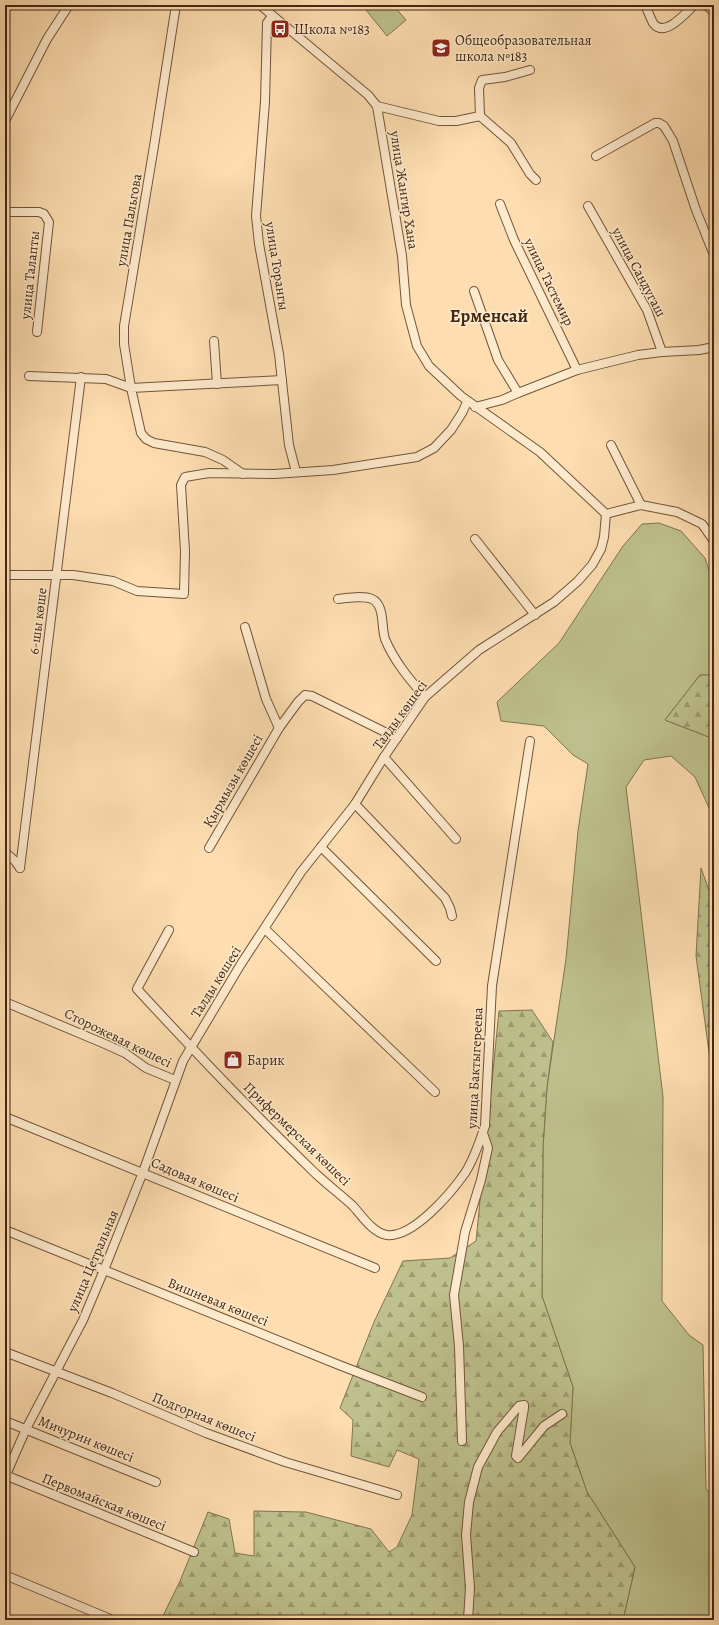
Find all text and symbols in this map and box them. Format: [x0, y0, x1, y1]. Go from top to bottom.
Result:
bus stop icon: Школа №183 [269, 18, 291, 40]
place label: Школа №183 [294, 20, 370, 39]
place label: Общеобразовательная школа №183 [455, 31, 592, 66]
school or university icon: Общеобразовательная школа №183 [430, 37, 452, 59]
street label: улица Жангир Хана [385, 128, 423, 251]
street label: улица Пальгова [111, 172, 147, 269]
street label: улица Торангы [260, 219, 293, 312]
street label: улица Сандугаш [607, 223, 671, 320]
street label: улица Талапты [16, 230, 44, 321]
street label: улица Тастемир [519, 234, 578, 329]
district label: Ерменсай [450, 304, 528, 328]
street label: 6-шы көше [24, 586, 52, 656]
street label: Талды көшесі [368, 676, 432, 753]
street label: Қырмызы көшесі [199, 731, 267, 831]
street label: Талды көшесі [186, 942, 246, 1022]
street label: Сторожевая көшесі [61, 1004, 175, 1072]
street label: улица Бактыгереева [462, 1006, 488, 1130]
shop icon: Барик [222, 1049, 244, 1071]
place label: Барик [247, 1051, 285, 1070]
street label: Прифермерская көшесі [239, 1078, 355, 1190]
street label: Садовая көшесі [148, 1153, 242, 1207]
street label: улица Цетральная [63, 1207, 123, 1316]
street label: Вишневая көшесі [165, 1273, 271, 1331]
street label: Подгорная көшесі [149, 1388, 259, 1446]
street label: Мичурин көшесі [35, 1411, 137, 1467]
street label: Первомайская көшесі [39, 1468, 169, 1536]

